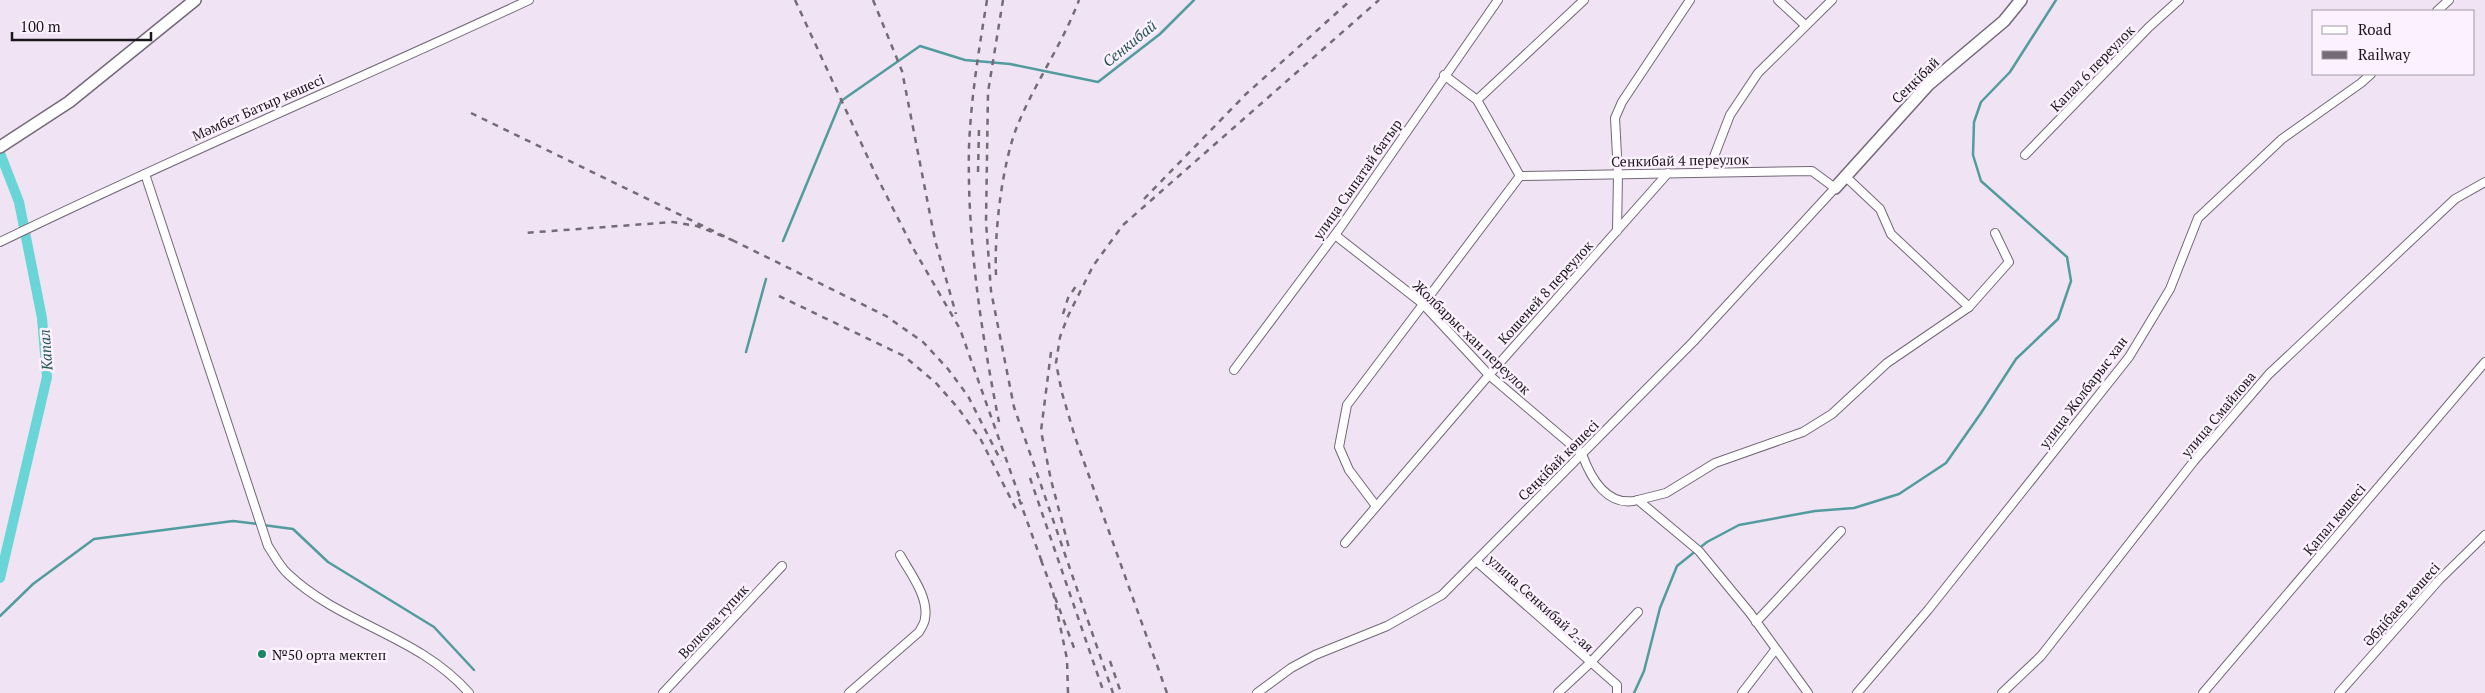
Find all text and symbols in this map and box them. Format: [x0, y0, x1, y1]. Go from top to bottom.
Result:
scale bar [12, 10, 151, 42]
legend [2312, 10, 2475, 75]
water label: Сенкибай [1098, 15, 1160, 71]
text: 100 m [20, 16, 61, 36]
text: Road [2358, 19, 2391, 39]
street label: Капал 6 переулок [2046, 20, 2139, 115]
text: Railway [2358, 44, 2411, 64]
street label: Сеңкібай [1887, 52, 1943, 107]
street label: Мәмбет Батыр көшесі [189, 69, 327, 145]
street label: улица Сыпатай батыр [1308, 115, 1406, 244]
street label: Сенкибай 4 переулок [1611, 149, 1750, 171]
street label: Кошеней 8 переулок [1493, 236, 1597, 348]
street label: Жолбарыс хан переулок [1409, 276, 1535, 399]
water label: Капал [34, 329, 56, 372]
street label: улица Жолбарыс хан [2034, 332, 2132, 453]
street label: улица Смайлова [2176, 367, 2260, 462]
street label: Сеңкібай көшесі [1513, 415, 1603, 505]
street label: Қапал көшесі [2299, 479, 2369, 559]
street label: улица Сенкибай 2-ая [1483, 549, 1598, 656]
street label: Әбдібаев көшесі [2358, 558, 2444, 650]
street label: Волкова тупик [674, 579, 753, 662]
place label: №50 орта мектеп [272, 645, 387, 664]
marker: №50 орта мектеп [256, 648, 268, 660]

